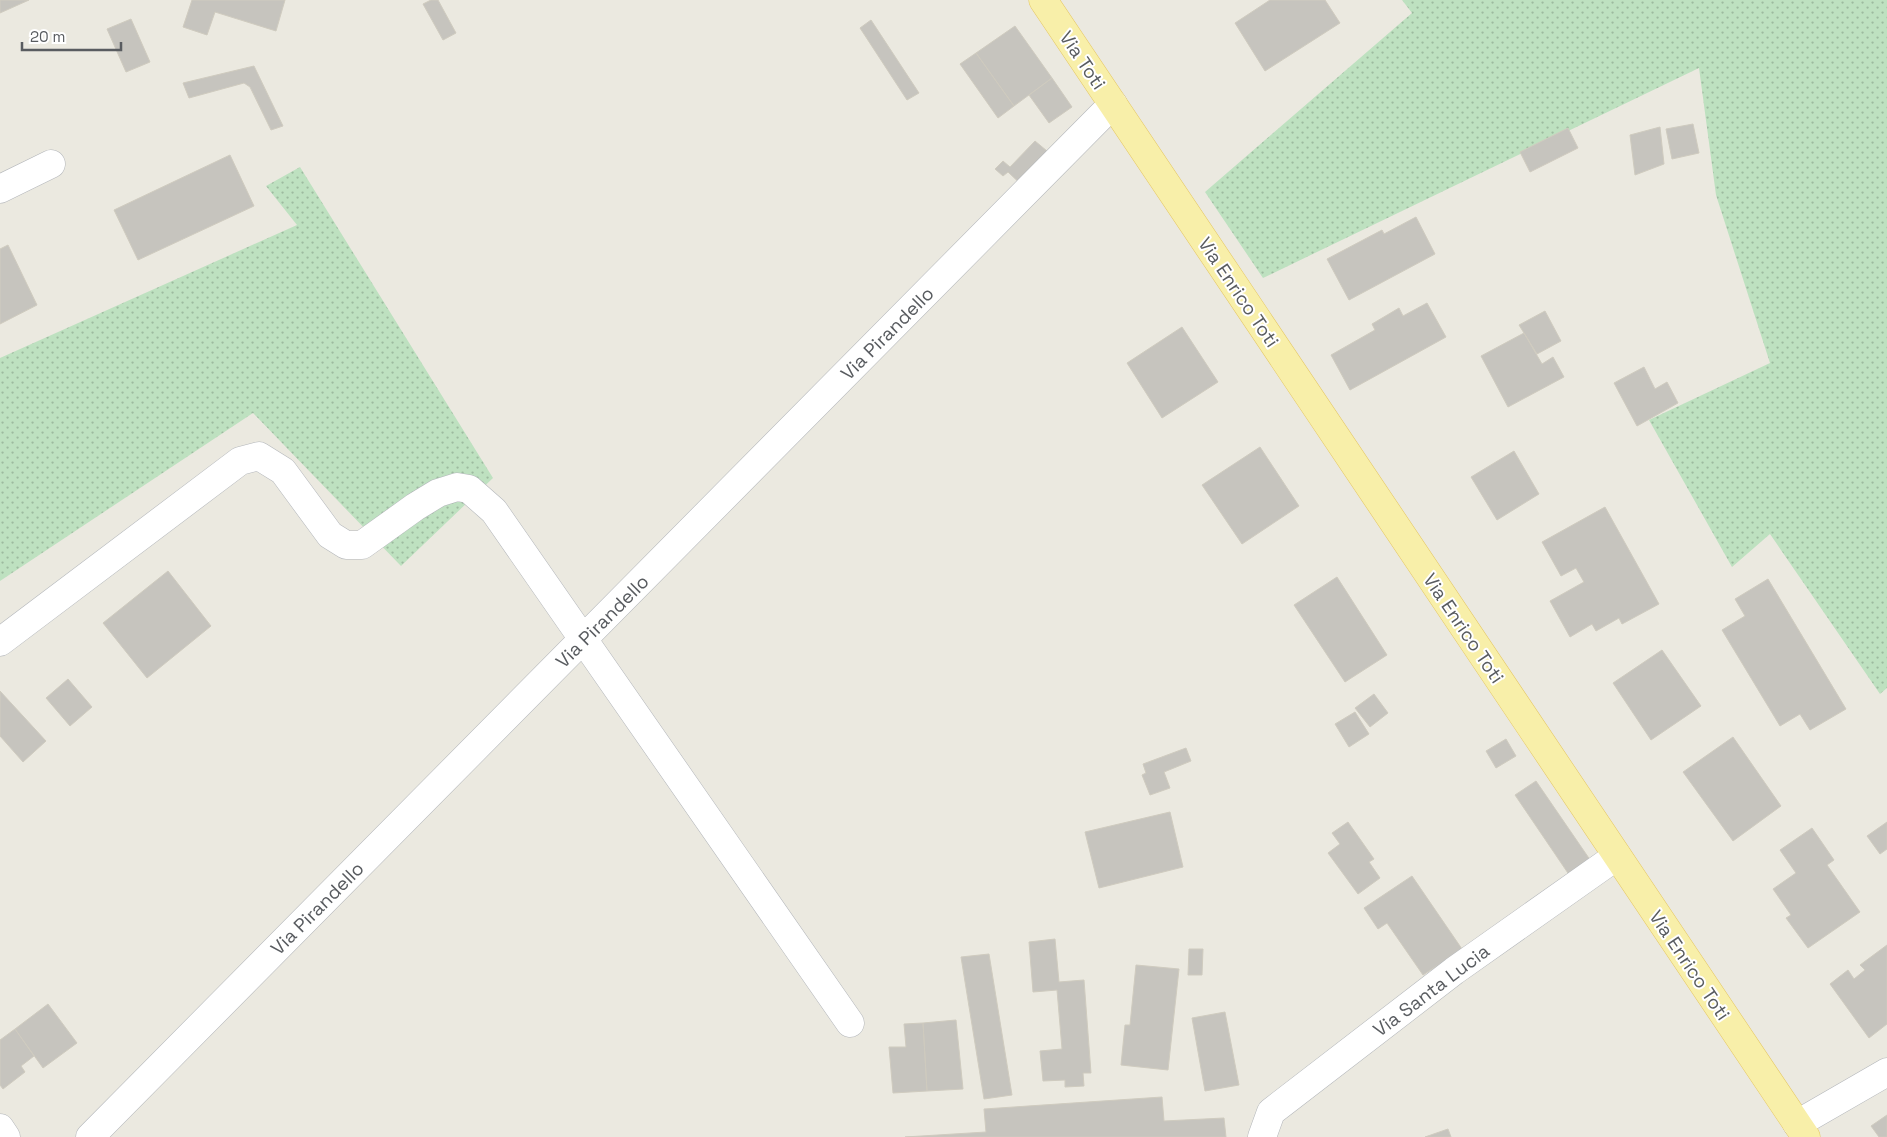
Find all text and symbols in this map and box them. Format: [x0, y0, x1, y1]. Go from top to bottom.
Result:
scale bar [22, 20, 121, 52]
street label: Via Toti [1054, 26, 1111, 95]
text: 20 m [30, 27, 65, 46]
street label: Via Enrico Toti [1192, 232, 1285, 352]
street label: Via Pirandello [835, 281, 939, 385]
street label: Via Enrico Toti [1417, 568, 1510, 688]
street label: Via Pirandello [550, 569, 654, 673]
street label: Via Pirandello [265, 856, 369, 960]
street label: Via Enrico Toti [1643, 905, 1736, 1025]
street label: Via Santa Lucia [1368, 938, 1495, 1042]

